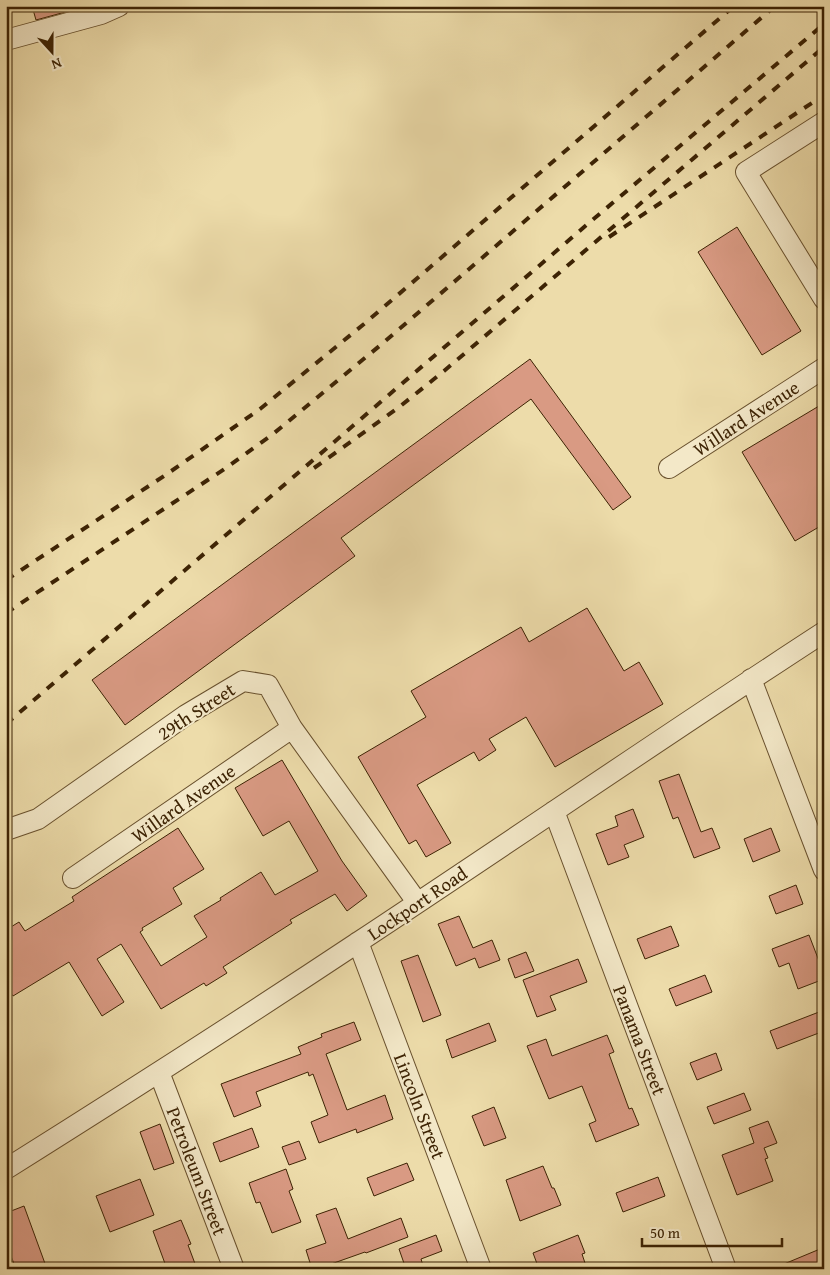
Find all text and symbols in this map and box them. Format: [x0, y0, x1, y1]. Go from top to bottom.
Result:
north arrow [28, 28, 78, 78]
text: N [48, 53, 65, 75]
street label: Willard Avenue [687, 373, 805, 463]
street label: 29th Street [152, 675, 241, 747]
street label: Willard Avenue [125, 757, 241, 849]
street label: Lockport Road [361, 859, 473, 947]
street label: Panama Street [606, 981, 674, 1099]
street label: Lincoln Street [387, 1049, 453, 1163]
street label: Petroleum Street [160, 1103, 234, 1239]
scale bar [642, 1215, 782, 1247]
text: 50 m [650, 1222, 681, 1243]

